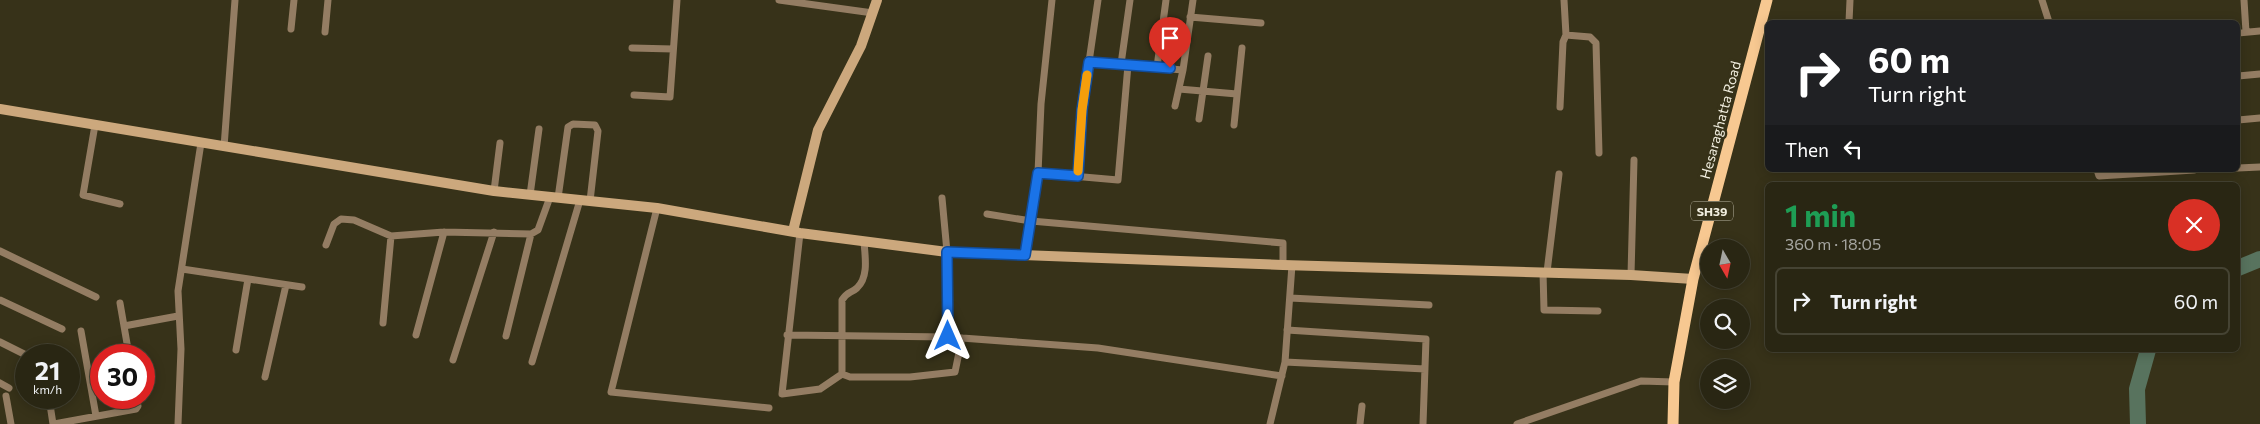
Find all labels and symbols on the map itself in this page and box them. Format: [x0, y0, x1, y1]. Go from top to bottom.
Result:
pin [1149, 17, 1191, 68]
street label: Hesaraghatta Road [1696, 59, 1744, 181]
road number: SH39 [1691, 202, 1733, 220]
north arrow [1700, 239, 1750, 289]
position arrow [921, 309, 973, 361]
speed limit sign: 30 [90, 344, 155, 409]

